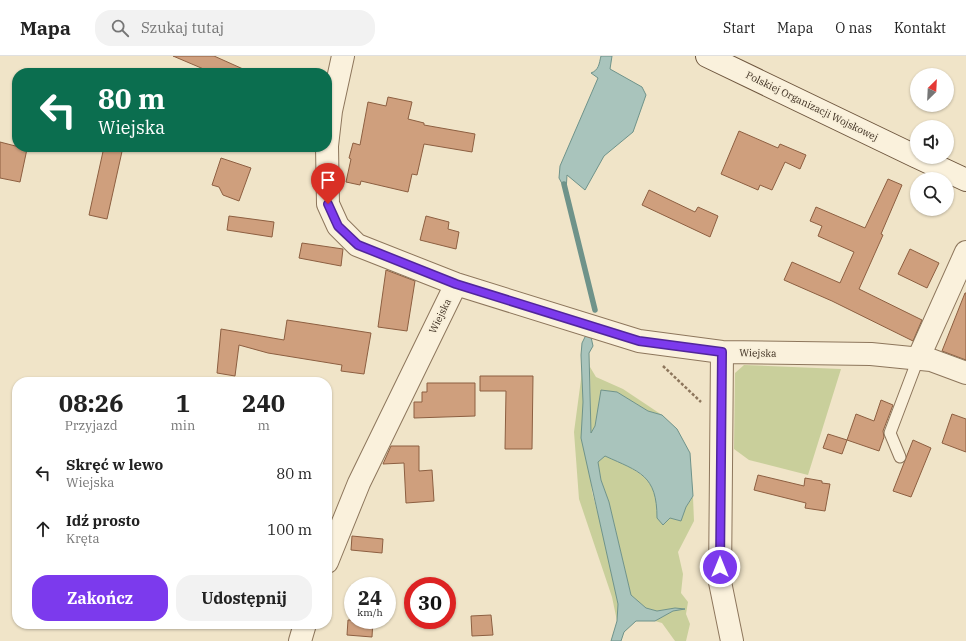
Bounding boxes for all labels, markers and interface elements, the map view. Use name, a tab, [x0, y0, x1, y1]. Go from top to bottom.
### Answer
search box	[95, 10, 375, 46]
text: Mapa	[20, 16, 71, 40]
icon: search	[109, 17, 131, 39]
text: Szukaj tutaj	[141, 18, 224, 37]
text: Start	[723, 19, 755, 37]
text: Mapa	[777, 19, 813, 37]
text: O nas	[835, 19, 872, 37]
text: Kontakt	[894, 19, 946, 37]
street label: Polskiej Organizacji Wojskowej	[744, 68, 880, 144]
north arrow	[910, 68, 954, 112]
map controls	[910, 68, 954, 216]
text: 80 m	[98, 80, 165, 117]
icon: left	[32, 84, 84, 136]
text: Wiejska	[98, 116, 165, 139]
button: sound	[910, 120, 954, 164]
pin	[311, 163, 345, 204]
icon: arrive	[317, 169, 339, 191]
button: search	[910, 172, 954, 216]
street label: Wiejska	[426, 296, 454, 336]
street label: Wiejska	[739, 346, 777, 360]
text: 08:26	[59, 387, 124, 419]
text: 1	[176, 387, 190, 419]
text: 240	[242, 387, 285, 419]
text: Przyjazd	[65, 417, 118, 434]
text: min	[170, 417, 195, 434]
text: m	[257, 417, 270, 434]
text: Skręć w lewo	[66, 455, 163, 474]
icon: left	[32, 462, 54, 484]
text: 80 m	[276, 464, 312, 483]
text: Wiejska	[66, 474, 114, 491]
text: Idź prosto	[66, 511, 140, 530]
icon: ahead	[32, 518, 54, 540]
text: 100 m	[267, 520, 312, 539]
text: Kręta	[66, 530, 99, 547]
position arrow	[699, 546, 741, 588]
button: Zakończ	[32, 575, 168, 621]
button: Udostępnij	[176, 575, 312, 621]
speed limit sign: 30	[404, 577, 456, 629]
text: 24	[358, 584, 382, 611]
text: km/h	[357, 606, 383, 619]

